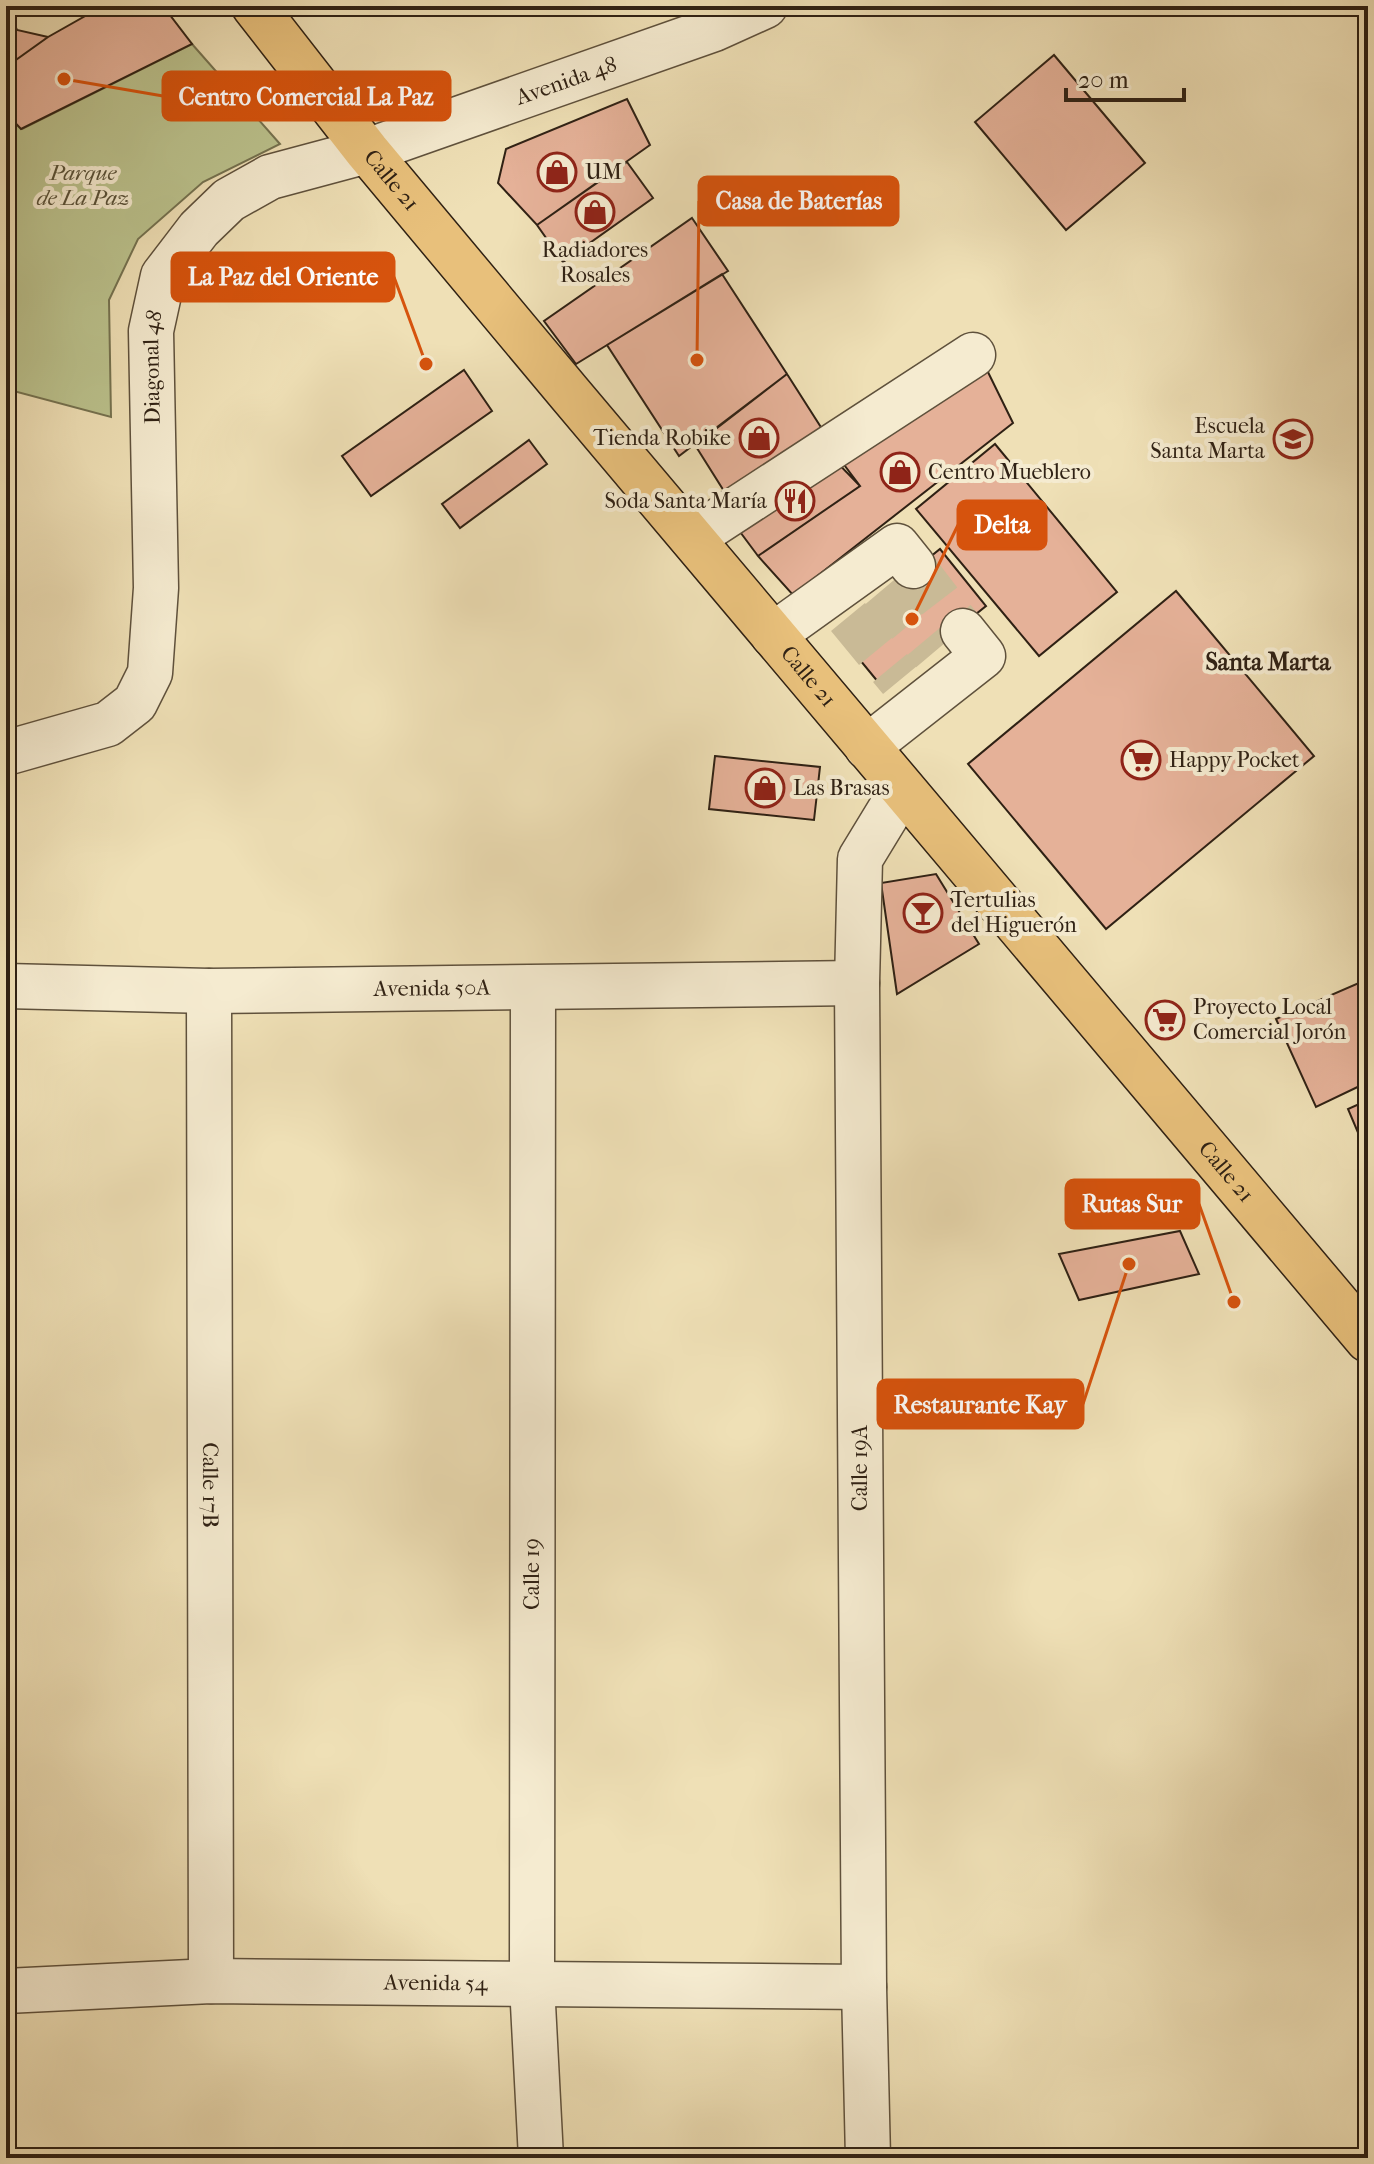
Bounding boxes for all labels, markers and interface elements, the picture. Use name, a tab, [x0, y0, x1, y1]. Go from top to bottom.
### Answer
street label: Avenida 48	[511, 51, 620, 111]
scale bar	[1066, 52, 1184, 102]
text: 20 m	[1078, 66, 1129, 94]
callout: Centro Comercial La Paz	[163, 72, 450, 120]
text: Centro Comercial La Paz	[178, 83, 434, 111]
street label: Calle 21	[358, 144, 424, 216]
shop icon: UM	[536, 151, 578, 193]
place label: UM	[585, 159, 622, 185]
park label: Parque de La Paz	[37, 160, 129, 211]
callout: Casa de Baterías	[699, 177, 898, 225]
text: Casa de Baterías	[716, 187, 883, 215]
shop icon: Radiadores Rosales	[574, 191, 616, 233]
place label: Radiadores Rosales	[542, 237, 648, 288]
callout: La Paz del Oriente	[172, 253, 394, 301]
text: La Paz del Oriente	[188, 263, 378, 291]
street label: Diagonal 48	[138, 308, 168, 424]
place label: Escuela Santa Marta	[1150, 413, 1266, 464]
shop icon: Tienda Robike	[738, 417, 780, 459]
school or university icon: Escuela Santa Marta	[1272, 418, 1314, 460]
place label: Tienda Robike	[593, 425, 731, 451]
shop icon: Centro Mueblero	[879, 451, 921, 493]
place label: Centro Mueblero	[928, 459, 1091, 485]
restaurant icon: Soda Santa María	[774, 480, 816, 522]
place label: Soda Santa María	[604, 488, 768, 514]
callout: Delta	[958, 501, 1046, 549]
text: Delta	[974, 511, 1031, 539]
street label: Calle 21	[775, 641, 841, 712]
district label: Santa Marta	[1205, 648, 1331, 676]
supermarket icon: Happy Pocket	[1120, 739, 1162, 781]
place label: Happy Pocket	[1169, 747, 1300, 773]
shop icon: Las Brasas	[744, 767, 786, 809]
place label: Las Brasas	[793, 775, 890, 801]
place label: Tertulias del Higuerón	[951, 887, 1077, 938]
bar icon: Tertulias del Higuerón	[902, 892, 944, 934]
street label: Avenida 50A	[372, 975, 491, 1002]
place label: Proyecto Local Comercial Jorón	[1193, 994, 1346, 1045]
supermarket icon: Proyecto Local Comercial Jorón	[1144, 999, 1186, 1041]
street label: Calle 21	[1193, 1136, 1259, 1208]
callout: Rutas Sur	[1066, 1180, 1199, 1228]
text: Rutas Sur	[1082, 1190, 1183, 1218]
callout: Restaurante Kay	[878, 1380, 1083, 1428]
text: Restaurante Kay	[894, 1391, 1068, 1419]
street label: Calle 19A	[847, 1424, 873, 1511]
street label: Calle 17B	[197, 1442, 223, 1528]
street label: Calle 19	[519, 1538, 545, 1610]
street label: Avenida 54	[383, 1970, 489, 1997]

